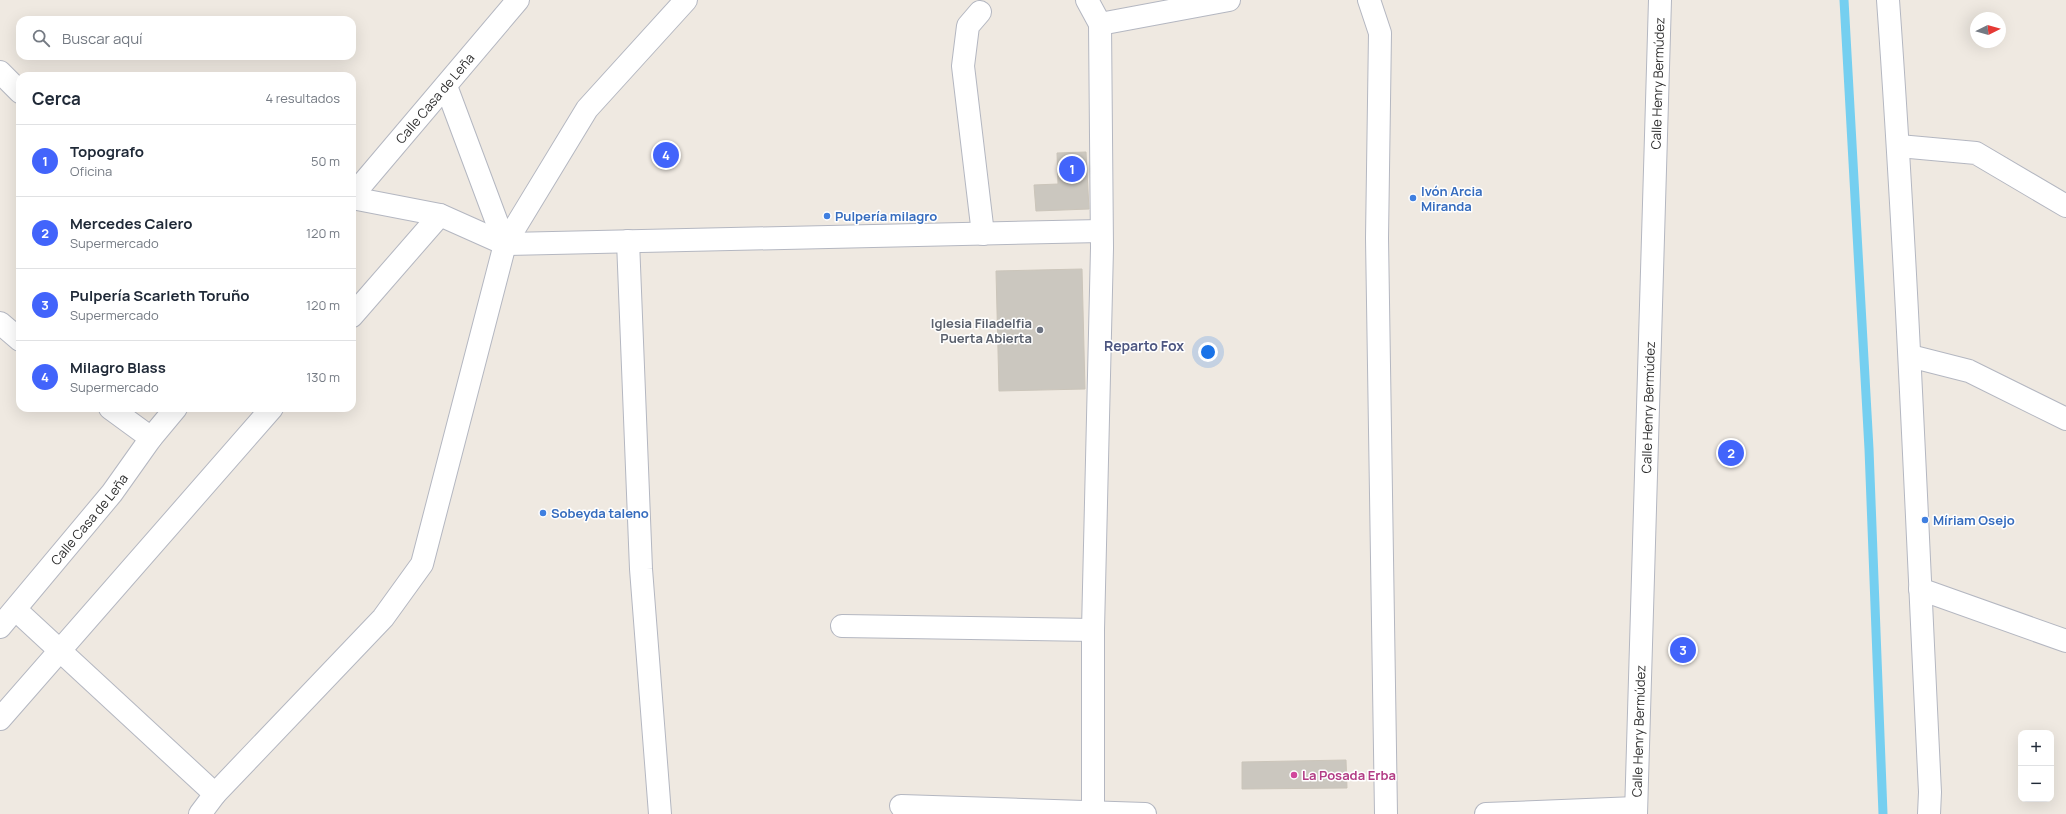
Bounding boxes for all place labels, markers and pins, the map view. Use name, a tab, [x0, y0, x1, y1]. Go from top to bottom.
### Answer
pin: 4	[653, 140, 679, 170]
pin: 1	[1059, 154, 1085, 184]
place label: Ivón Arcia Miranda	[1421, 182, 1483, 215]
marker: Ivón Arcia Miranda	[1408, 193, 1418, 203]
place label: Pulpería milagro	[835, 207, 937, 225]
marker: Pulpería milagro	[822, 211, 832, 221]
place label: Iglesia Filadelfia Puerta Abierta	[931, 314, 1032, 347]
marker: Iglesia Filadelfia Puerta Abierta	[1035, 325, 1045, 335]
pin: 2	[1718, 438, 1744, 468]
place label: Sobeyda taleno	[551, 504, 649, 522]
marker: Sobeyda taleno	[538, 508, 548, 518]
place label: Míriam Osejo	[1933, 511, 2015, 529]
marker: Míriam Osejo	[1920, 515, 1930, 525]
pin: 3	[1670, 635, 1696, 665]
place label: La Posada Erba	[1302, 766, 1396, 784]
marker: La Posada Erba	[1289, 770, 1299, 780]

